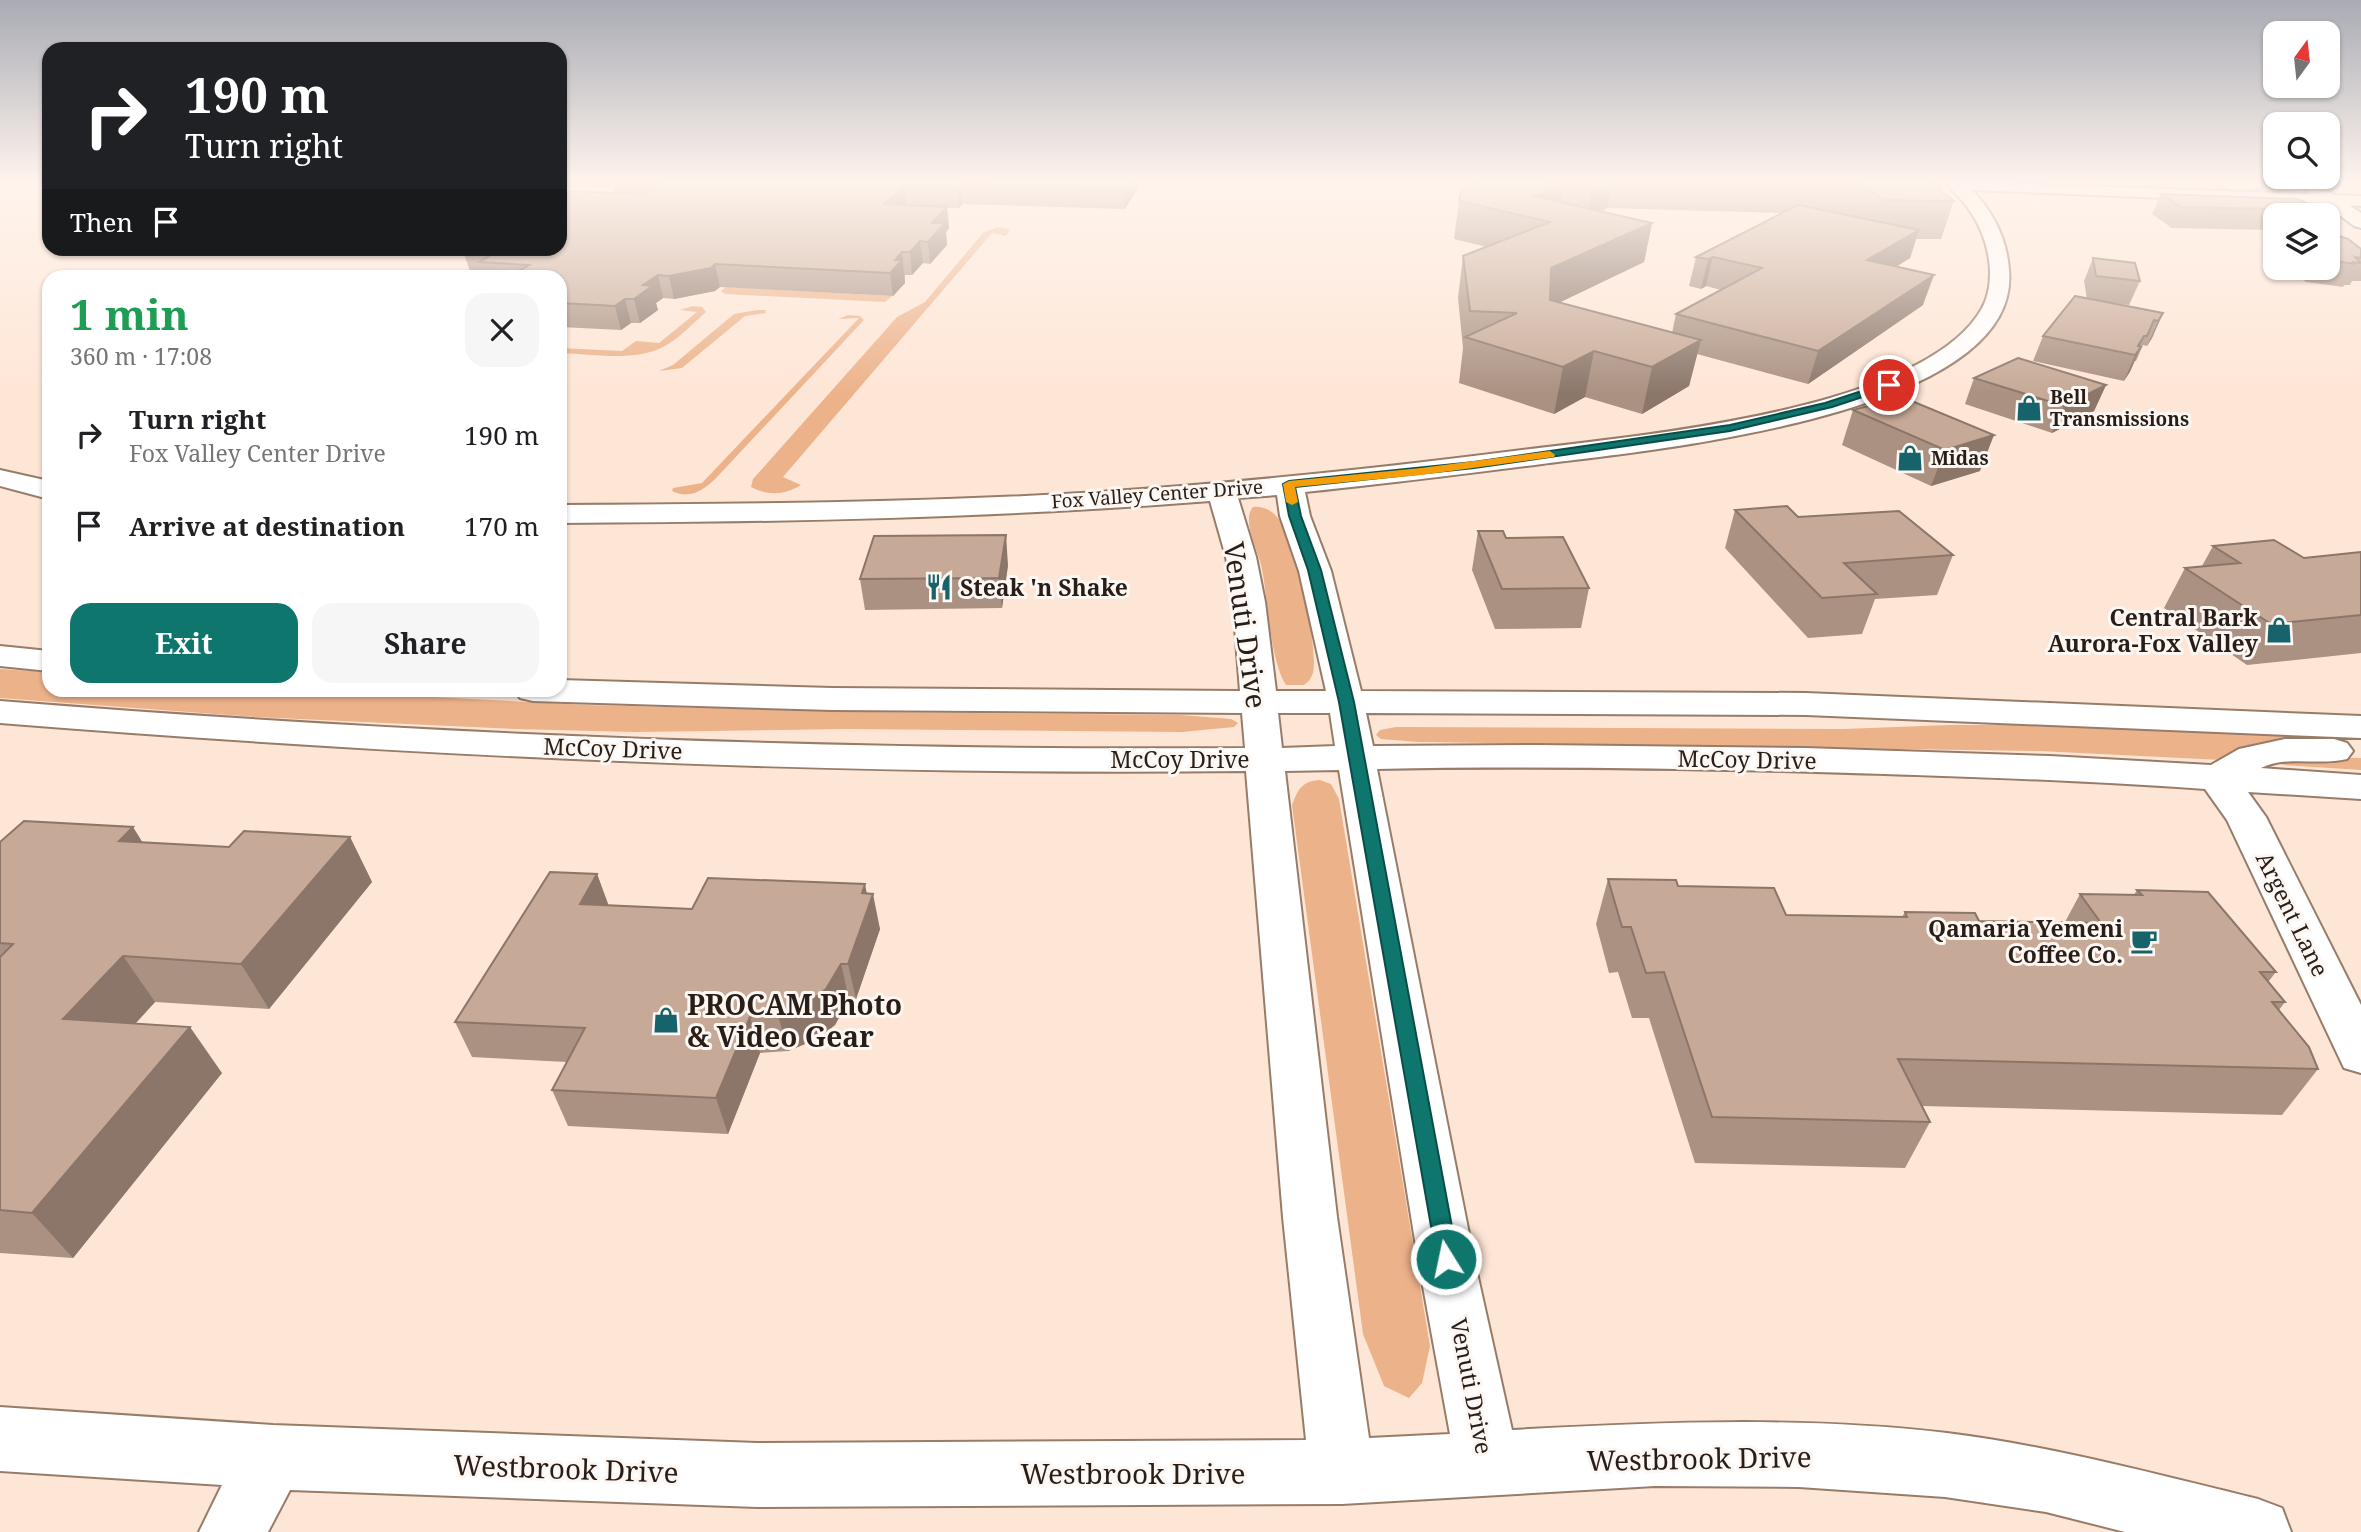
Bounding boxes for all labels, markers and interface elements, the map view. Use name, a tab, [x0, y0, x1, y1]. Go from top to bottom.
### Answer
north arrow	[2263, 21, 2340, 98]
map controls	[2263, 21, 2340, 280]
text: 190 m	[185, 61, 329, 127]
icon: right	[70, 70, 161, 161]
button: search	[2263, 112, 2340, 189]
text: Turn right	[185, 124, 343, 167]
icon: arrive	[147, 203, 185, 241]
button: layers	[2263, 203, 2340, 280]
text: Then	[70, 204, 133, 240]
text: 1 min	[70, 285, 189, 342]
button: close	[465, 293, 539, 367]
text: 360 m · 17:08	[70, 340, 212, 372]
pin	[1859, 355, 1919, 415]
icon: arrive	[1870, 366, 1908, 404]
place label: Bell Transmissions	[2050, 384, 2189, 432]
shop icon: Bell Transmissions	[2014, 393, 2044, 423]
text: Turn right	[129, 401, 266, 437]
icon: right	[70, 416, 108, 454]
text: 190 m	[464, 417, 539, 453]
text: Fox Valley Center Drive	[129, 437, 386, 469]
shop icon: Midas	[1895, 443, 1925, 473]
place label: Midas	[1931, 445, 1989, 471]
street label: Fox Valley Center Drive	[1050, 474, 1264, 514]
icon: arrive	[70, 507, 108, 545]
text: Arrive at destination	[129, 508, 405, 544]
text: 170 m	[464, 508, 539, 544]
street label: Venuti Drive	[1216, 539, 1276, 711]
place label: Steak 'n Shake	[960, 571, 1128, 603]
restaurant icon: Steak 'n Shake	[924, 572, 954, 602]
place label: Central Bark Aurora-Fox Valley	[2048, 601, 2259, 659]
button: Exit	[70, 603, 298, 683]
button: Share	[312, 603, 539, 683]
shop icon: Central Bark Aurora-Fox Valley	[2264, 615, 2294, 645]
street label: McCoy Drive	[543, 730, 683, 766]
street label: McCoy Drive	[1677, 742, 1817, 776]
street label: McCoy Drive	[1110, 743, 1250, 775]
street label: Argent Lane	[2249, 846, 2337, 982]
place label: Qamaria Yemeni Coffee Co.	[1928, 912, 2123, 970]
cafe icon: Qamaria Yemeni Coffee Co.	[2129, 926, 2159, 956]
place label: PROCAM Photo & Video Gear	[687, 985, 902, 1055]
shop icon: PROCAM Photo & Video Gear	[651, 1005, 681, 1035]
position arrow	[1409, 1222, 1483, 1296]
street label: Venuti Drive	[1443, 1315, 1501, 1457]
street label: Westbrook Drive	[1586, 1437, 1812, 1479]
street label: Westbrook Drive	[453, 1445, 679, 1491]
street label: Westbrook Drive	[1020, 1454, 1246, 1492]

